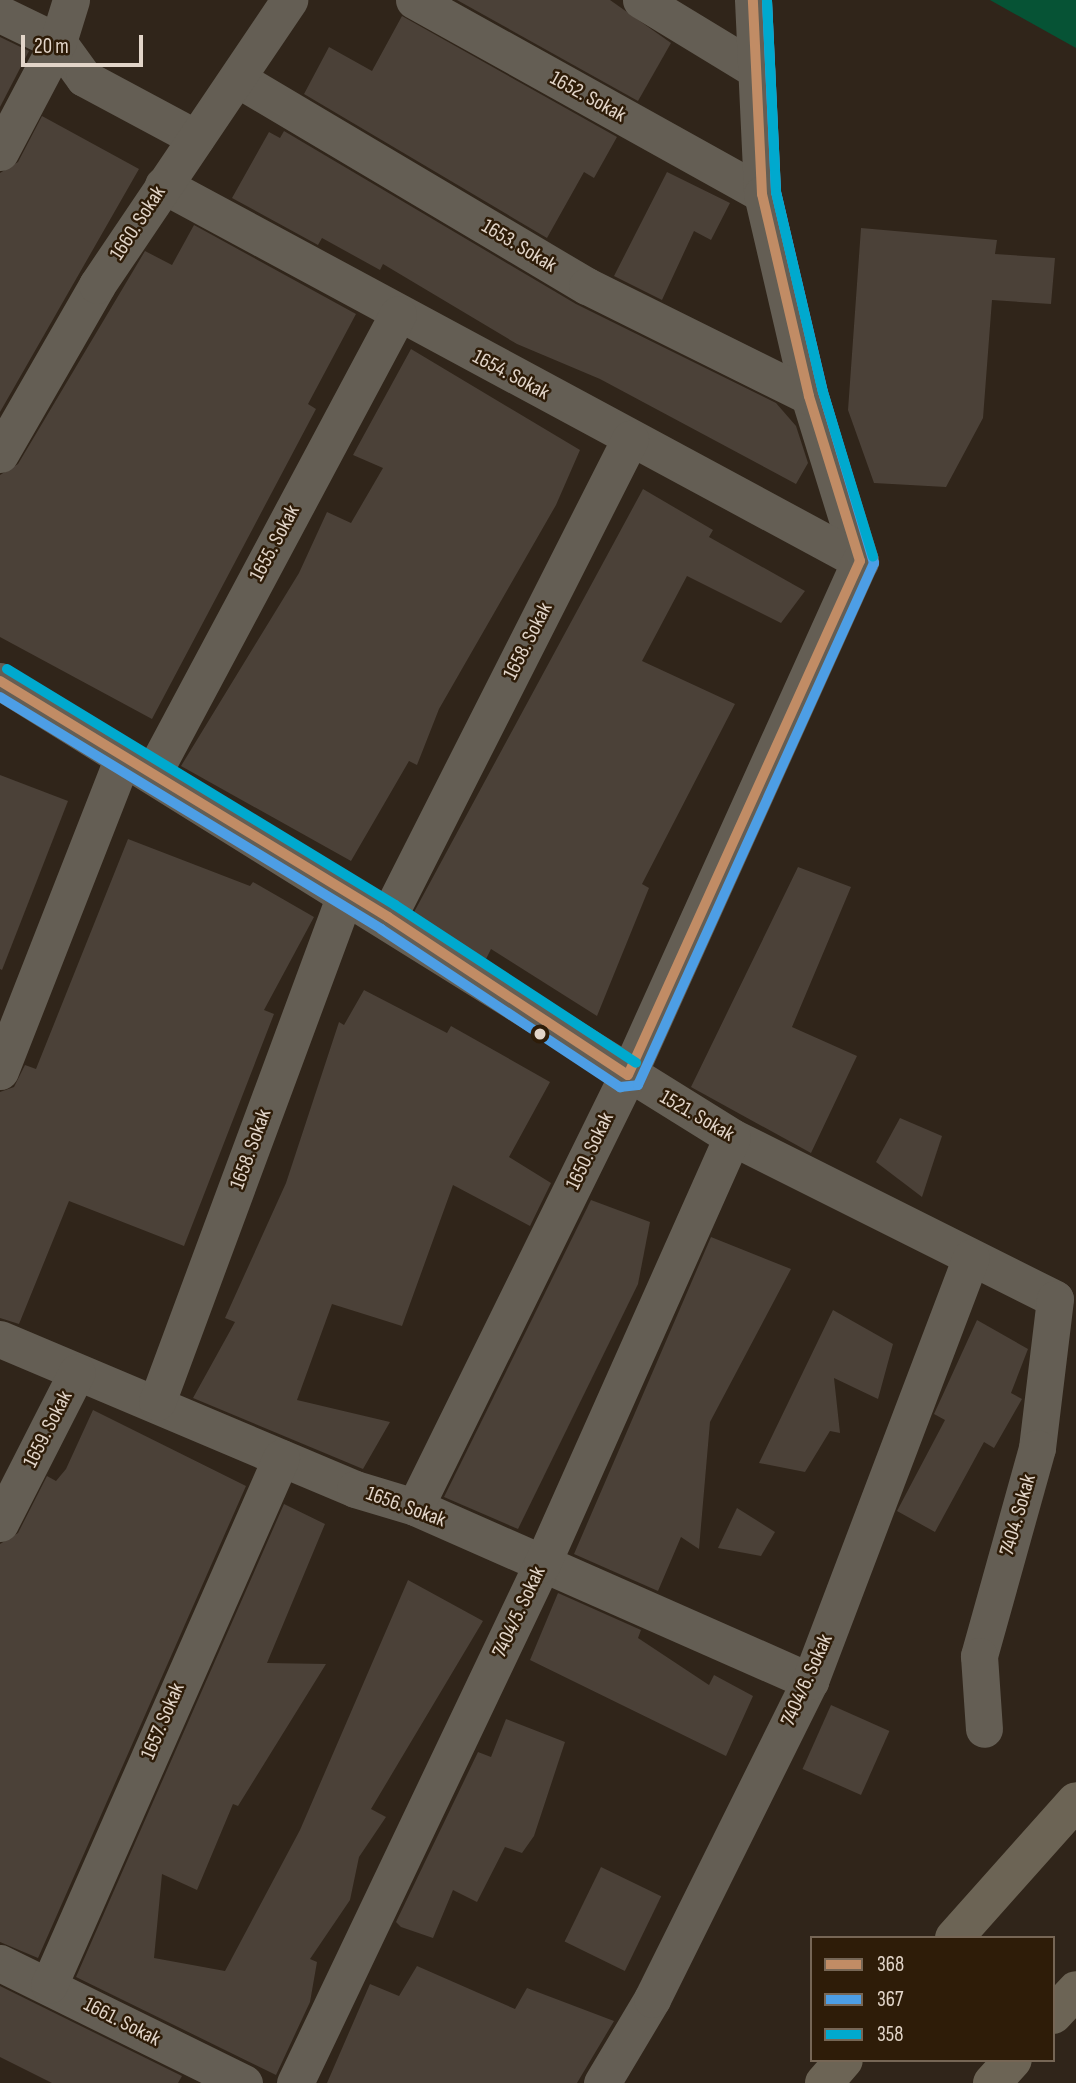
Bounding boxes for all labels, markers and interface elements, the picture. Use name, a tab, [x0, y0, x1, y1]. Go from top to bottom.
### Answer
scale bar	[24, 21, 147, 65]
text: 20 m	[34, 34, 69, 59]
street label: 1652. Sokak	[546, 66, 630, 128]
street label: 1660. Sokak	[105, 181, 171, 265]
street label: 1653. Sokak	[477, 214, 561, 278]
street label: 1654. Sokak	[468, 344, 554, 406]
street label: 1655. Sokak	[245, 501, 305, 585]
street label: 1658. Sokak	[498, 598, 558, 684]
unlabelled marker	[533, 1027, 547, 1041]
street label: 1521. Sokak	[655, 1085, 739, 1147]
street label: 1658. Sokak	[225, 1106, 277, 1192]
street label: 1650. Sokak	[561, 1108, 619, 1194]
street label: 1659. Sokak	[18, 1386, 78, 1472]
street label: 7404. Sokak	[994, 1471, 1042, 1559]
street label: 1656. Sokak	[363, 1481, 449, 1533]
street label: 7404/5. Sokak	[487, 1562, 551, 1662]
street label: 7404/6. Sokak	[776, 1630, 838, 1730]
street label: 1657. Sokak	[136, 1679, 190, 1763]
legend	[810, 1936, 1055, 2062]
text: 368	[877, 1952, 904, 1977]
text: 367	[877, 1987, 903, 2012]
street label: 1661. Sokak	[79, 1992, 165, 2052]
text: 358	[877, 2022, 903, 2047]

